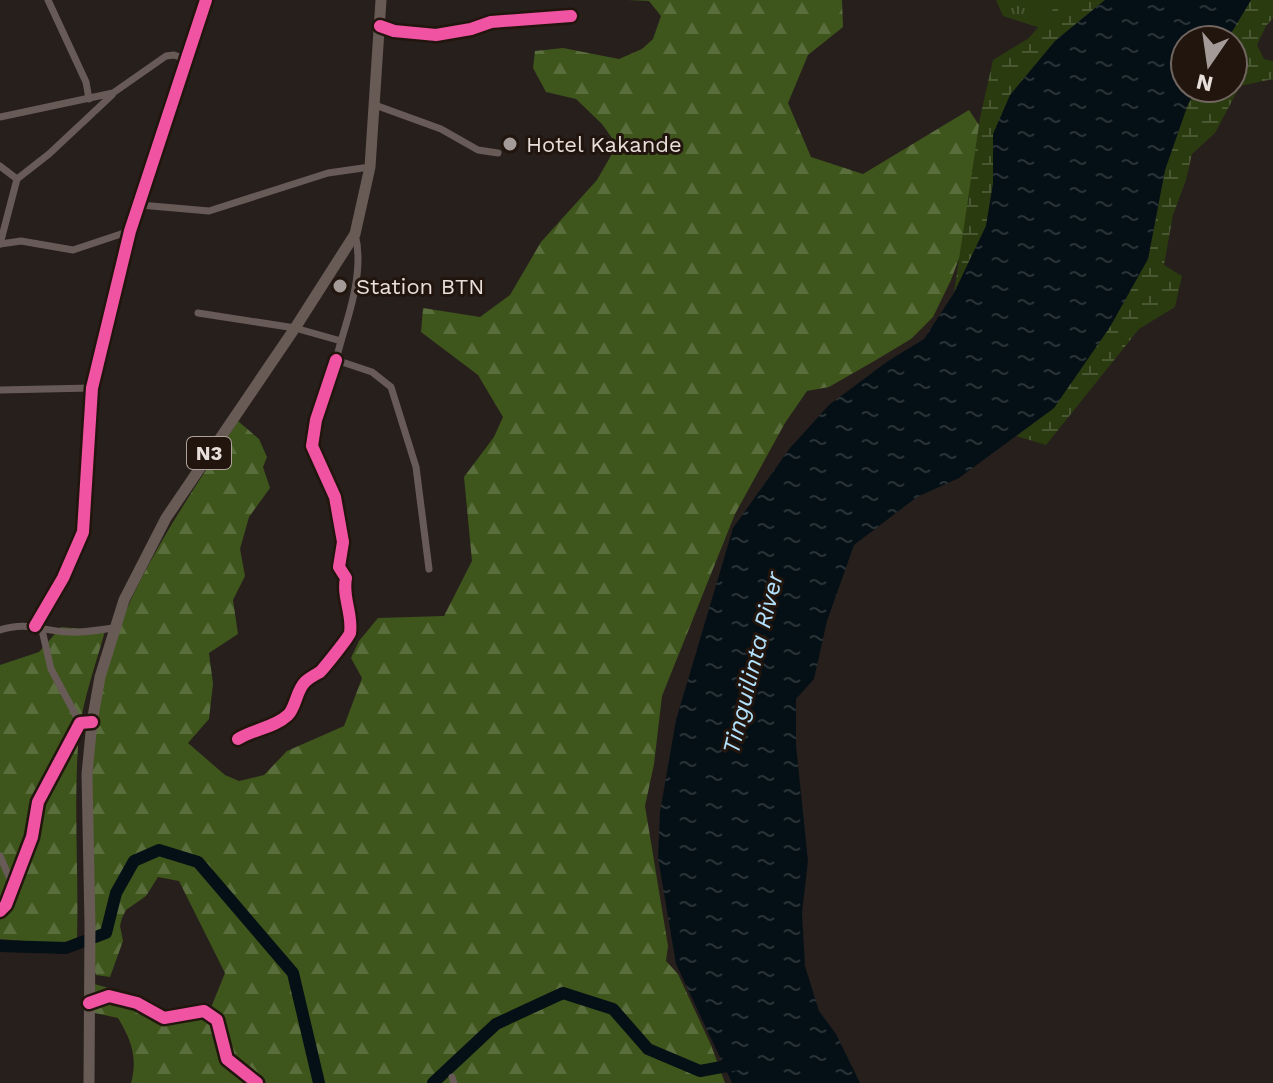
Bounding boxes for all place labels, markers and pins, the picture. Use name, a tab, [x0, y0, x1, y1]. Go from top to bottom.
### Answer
place label: Hotel Kakande	[526, 132, 682, 157]
marker: Hotel Kakande	[501, 135, 519, 153]
place label: Station BTN	[356, 274, 484, 299]
marker: Station BTN	[331, 277, 349, 295]

